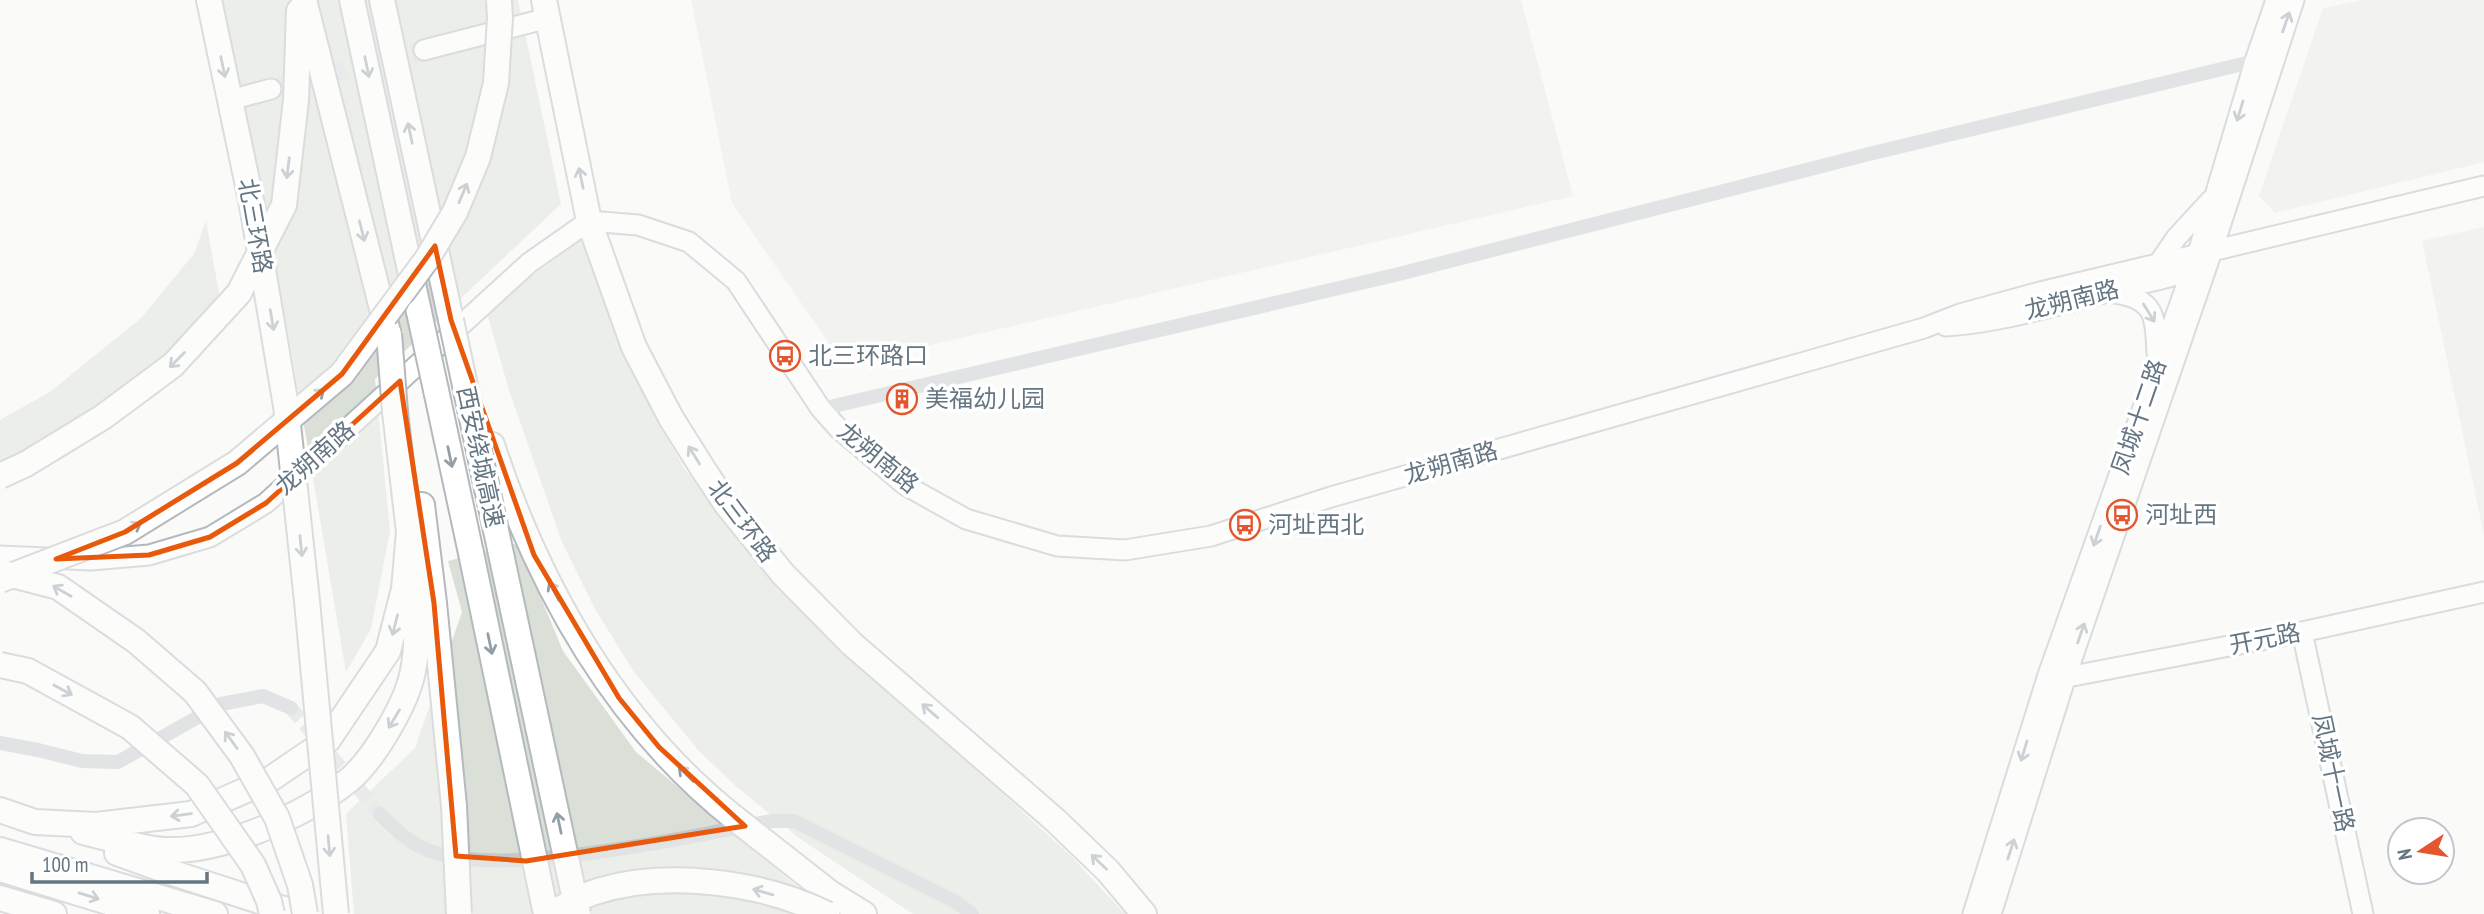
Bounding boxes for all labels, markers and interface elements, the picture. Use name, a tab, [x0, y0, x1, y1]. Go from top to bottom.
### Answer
one-way arrow	[2280, 11, 2293, 33]
one-way arrow	[217, 55, 231, 78]
one-way arrow	[360, 55, 374, 78]
one-way arrow	[2232, 100, 2245, 122]
one-way arrow	[403, 122, 417, 145]
one-way arrow	[282, 156, 295, 178]
one-way arrow	[573, 167, 587, 190]
street label: 北三环路	[232, 176, 279, 276]
one-way arrow	[457, 183, 470, 204]
one-way arrow	[356, 220, 369, 242]
street label: 龙朔南路	[2022, 273, 2122, 326]
one-way arrow	[2143, 303, 2157, 323]
one-way arrow	[265, 309, 279, 331]
bus stop icon: 北三环路口	[768, 339, 802, 373]
place label: 北三环路口	[808, 340, 928, 371]
one-way arrow	[169, 351, 186, 368]
street label: 凤城十二路	[2104, 355, 2173, 479]
building icon: 美福幼儿园	[885, 382, 919, 416]
street label: 西安绕城高速	[450, 383, 511, 531]
place label: 美福幼儿园	[925, 383, 1045, 414]
one-way arrow	[307, 388, 325, 404]
street label: 龙朔南路	[269, 414, 361, 501]
street label: 龙朔南路	[831, 415, 925, 500]
street label: 龙朔南路	[1400, 434, 1501, 491]
one-way arrow	[444, 445, 458, 468]
one-way arrow	[686, 445, 700, 465]
street label: 北三环路	[701, 473, 784, 568]
bus stop icon: 河址西	[2105, 498, 2139, 532]
place label: 河址西	[2145, 499, 2217, 530]
bus stop icon: 河址西北	[1228, 508, 1262, 542]
place label: 河址西北	[1268, 509, 1364, 540]
one-way arrow	[121, 521, 141, 535]
one-way arrow	[2090, 524, 2102, 546]
one-way arrow	[295, 534, 308, 557]
one-way arrow	[546, 581, 560, 602]
one-way arrow	[53, 584, 73, 598]
one-way arrow	[388, 613, 401, 636]
street label: 开元路	[2227, 616, 2303, 661]
one-way arrow	[2076, 622, 2088, 644]
one-way arrow	[483, 632, 497, 655]
one-way arrow	[52, 683, 72, 697]
one-way arrow	[921, 703, 939, 719]
one-way arrow	[387, 708, 401, 728]
street label: 凤城十一路	[2306, 711, 2361, 835]
one-way arrow	[224, 731, 238, 750]
one-way arrow	[2017, 740, 2029, 762]
one-way arrow	[678, 766, 695, 783]
one-way arrow	[170, 809, 193, 822]
one-way arrow	[551, 812, 565, 835]
north arrow	[2386, 816, 2456, 886]
one-way arrow	[323, 834, 336, 856]
one-way arrow	[2006, 838, 2019, 860]
scale bar	[32, 841, 206, 885]
text: N	[2392, 847, 2417, 862]
text: 100 m	[42, 851, 88, 878]
one-way arrow	[1091, 854, 1108, 871]
one-way arrow	[752, 884, 774, 897]
one-way arrow	[77, 891, 99, 904]

